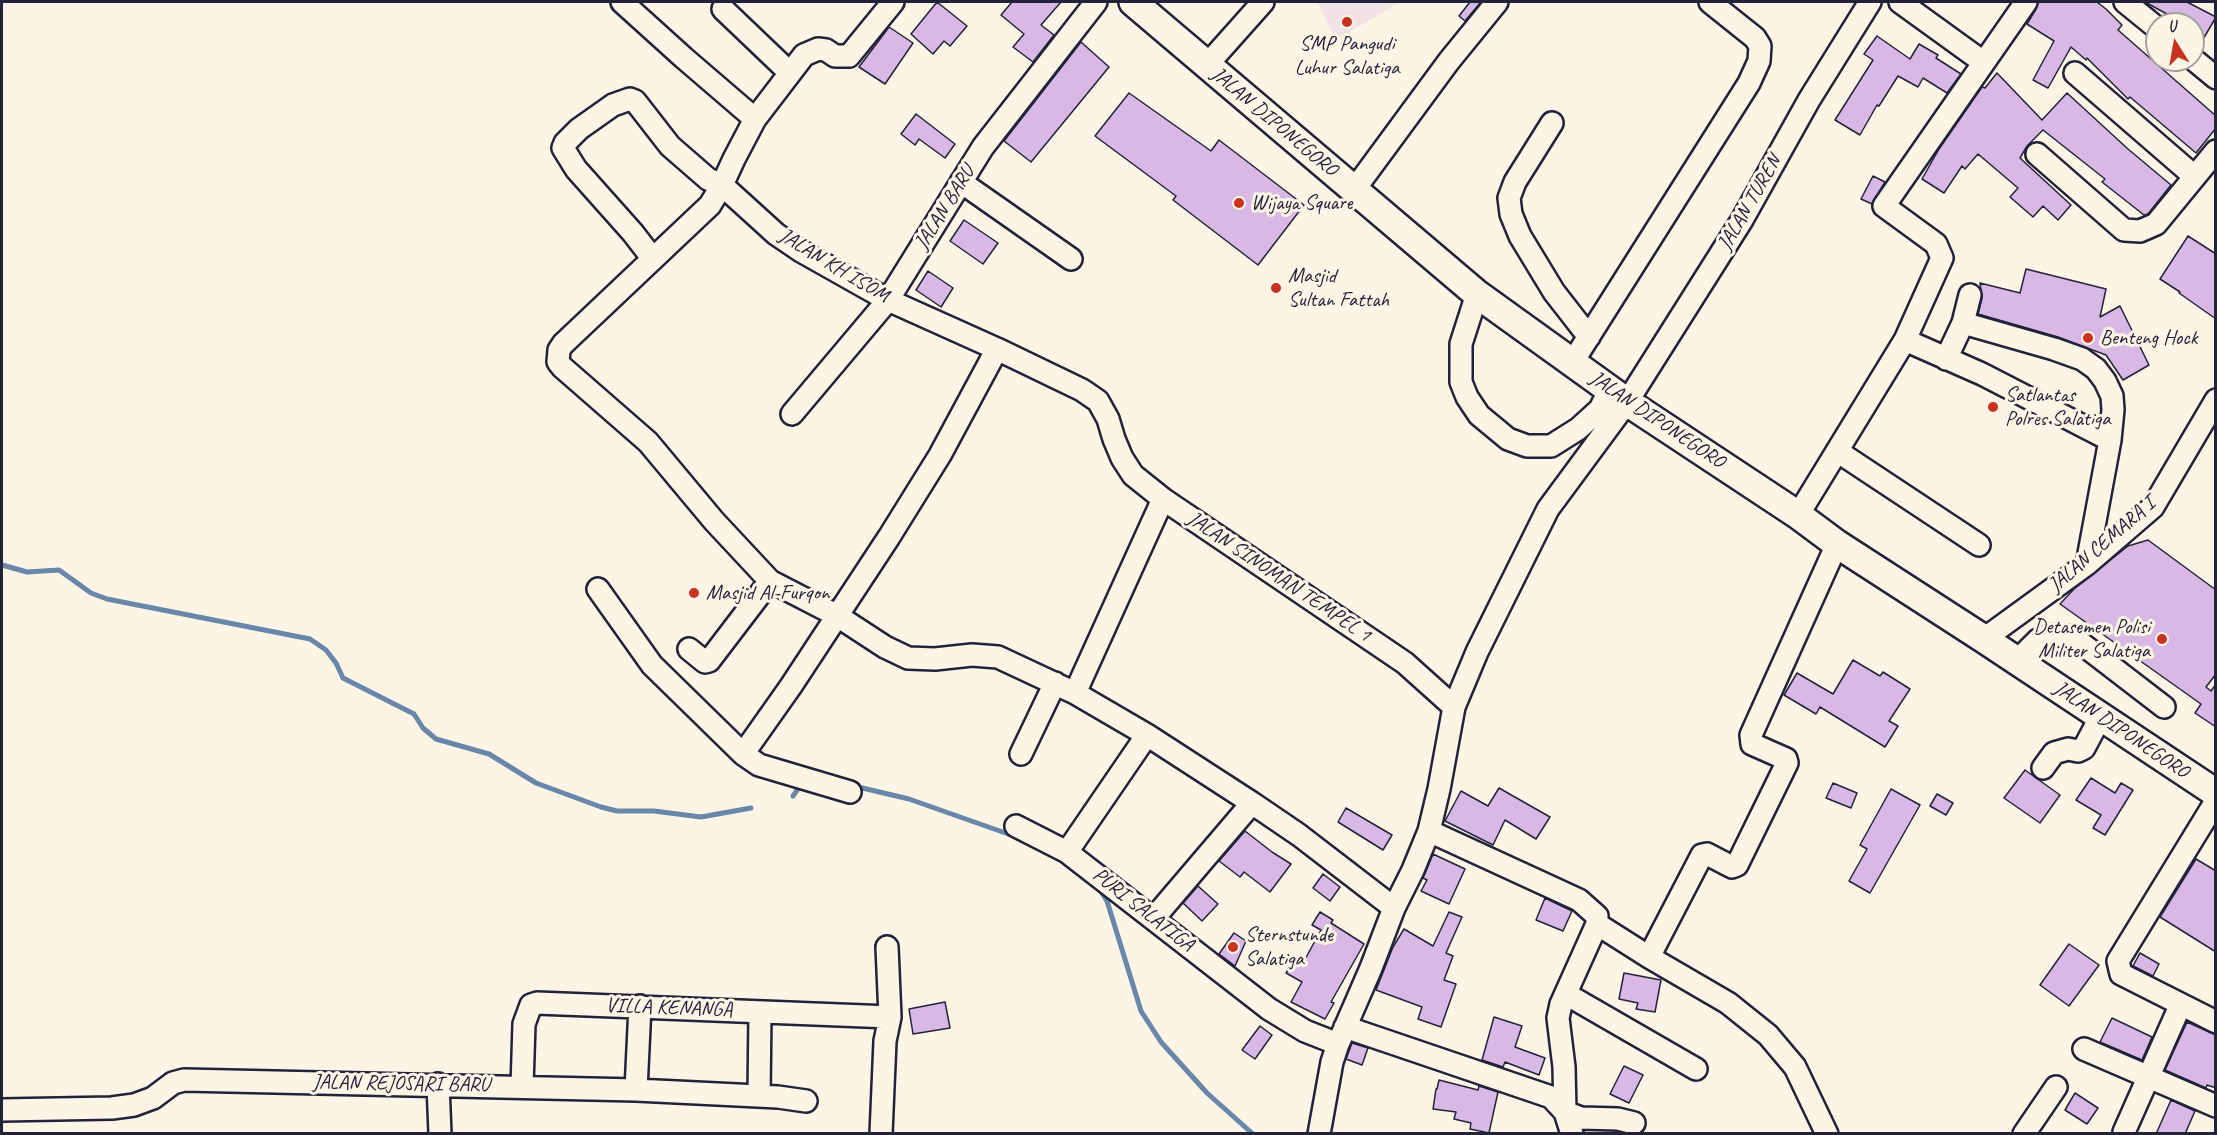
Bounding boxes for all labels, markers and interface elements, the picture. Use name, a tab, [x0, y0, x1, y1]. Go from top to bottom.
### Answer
north arrow	[2145, 12, 2205, 72]
marker: SMP Pangudi Luhur Salatiga	[1340, 15, 1354, 29]
text: U	[2166, 16, 2178, 37]
place label: SMP Pangudi Luhur Salatiga	[1295, 31, 1399, 81]
street label: JALAN DIPONEGORO	[1206, 62, 1342, 182]
street label: JALAN TUREN	[1713, 151, 1787, 255]
street label: JALAN BARU	[909, 161, 981, 255]
place label: Wijaya Square	[1251, 190, 1352, 216]
marker: Wijaya Square	[1232, 196, 1246, 210]
street label: JALAN KH ISOM	[774, 223, 894, 309]
place label: Masjid Sultan Fattah	[1288, 263, 1389, 313]
marker: Masjid Sultan Fattah	[1269, 281, 1283, 295]
place label: Benteng Hock	[2100, 325, 2197, 351]
marker: Benteng Hock	[2081, 331, 2095, 345]
street label: JALAN DIPONEGORO	[1585, 366, 1729, 474]
place label: Satlantas Polres Salatiga	[2005, 382, 2110, 432]
marker: Satlantas Polres Salatiga	[1986, 400, 2000, 414]
street label: JALAN CEMARA I	[2044, 492, 2160, 598]
street label: JALAN SINOMAN TEMPEL 1	[1182, 506, 1376, 648]
place label: Masjid Al-Furqon	[706, 580, 829, 606]
marker: Masjid Al-Furqon	[687, 586, 701, 600]
place label: Detasemen Polisi Militer Salatiga	[2033, 614, 2150, 664]
marker: Detasemen Polisi Militer Salatiga	[2155, 632, 2169, 646]
street label: JALAN DIPONEGORO	[2049, 676, 2193, 784]
street label: PURI SALATIGA	[1087, 863, 1199, 957]
place label: Sternstunde Salatiga	[1245, 922, 1333, 972]
marker: Sternstunde Salatiga	[1226, 940, 1240, 954]
street label: VILLA KENANGA	[605, 993, 733, 1023]
street label: JALAN REJOSARI BARU	[312, 1070, 490, 1098]

